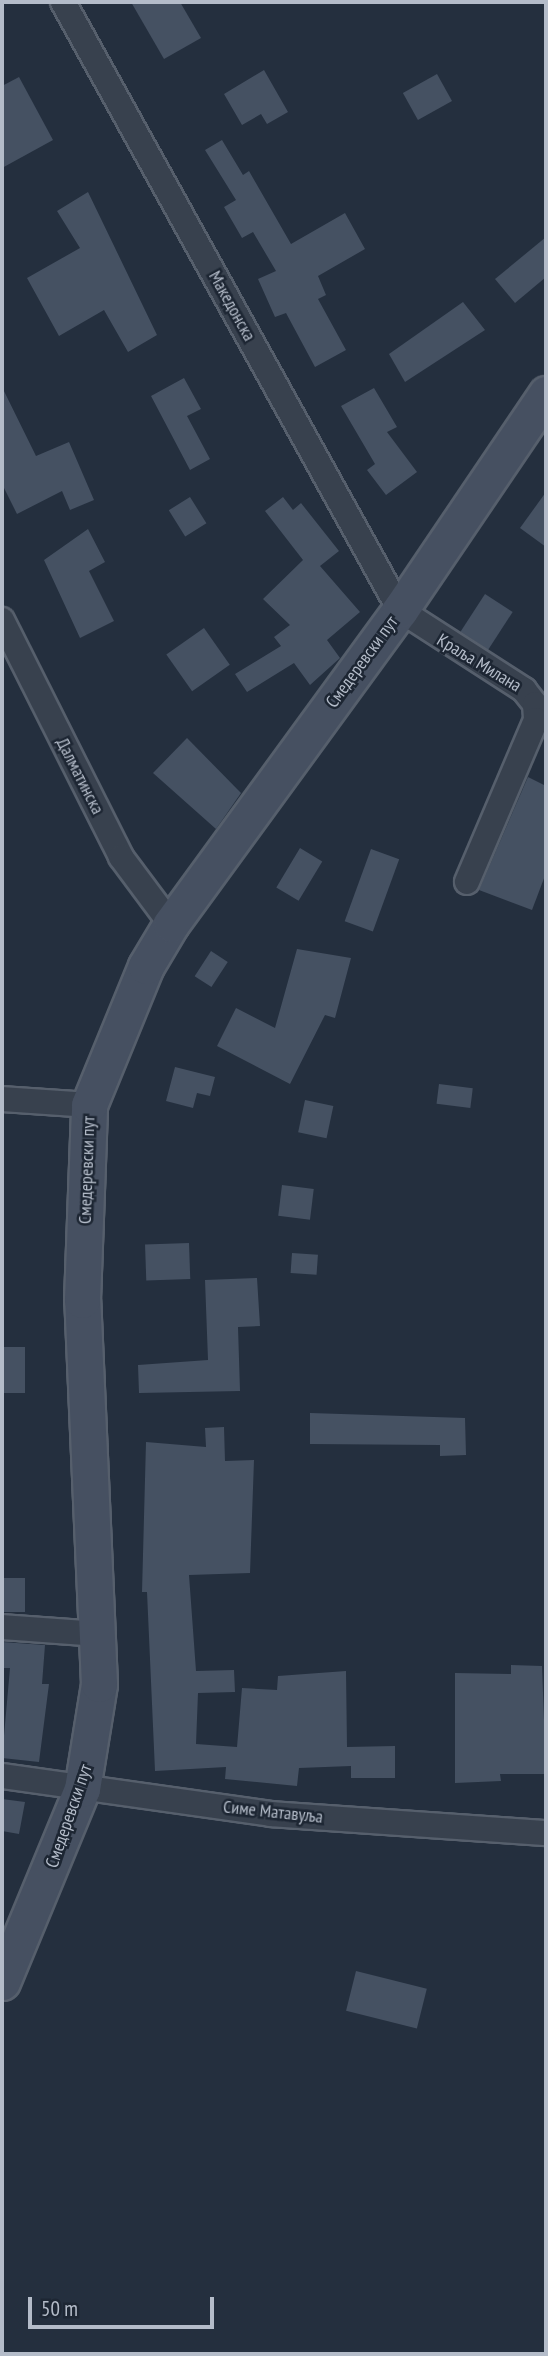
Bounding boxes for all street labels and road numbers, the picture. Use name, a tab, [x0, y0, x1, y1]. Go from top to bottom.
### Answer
street label: Македонска	[204, 267, 260, 345]
street label: Смедеревски пут	[321, 612, 403, 712]
street label: Краља Милана	[433, 629, 525, 697]
street label: Далматинска	[52, 734, 108, 818]
street label: Смедеревски пут	[74, 1116, 100, 1224]
street label: Смедеревски пут	[41, 1761, 97, 1871]
street label: Симе Матавуља	[222, 1796, 324, 1828]

